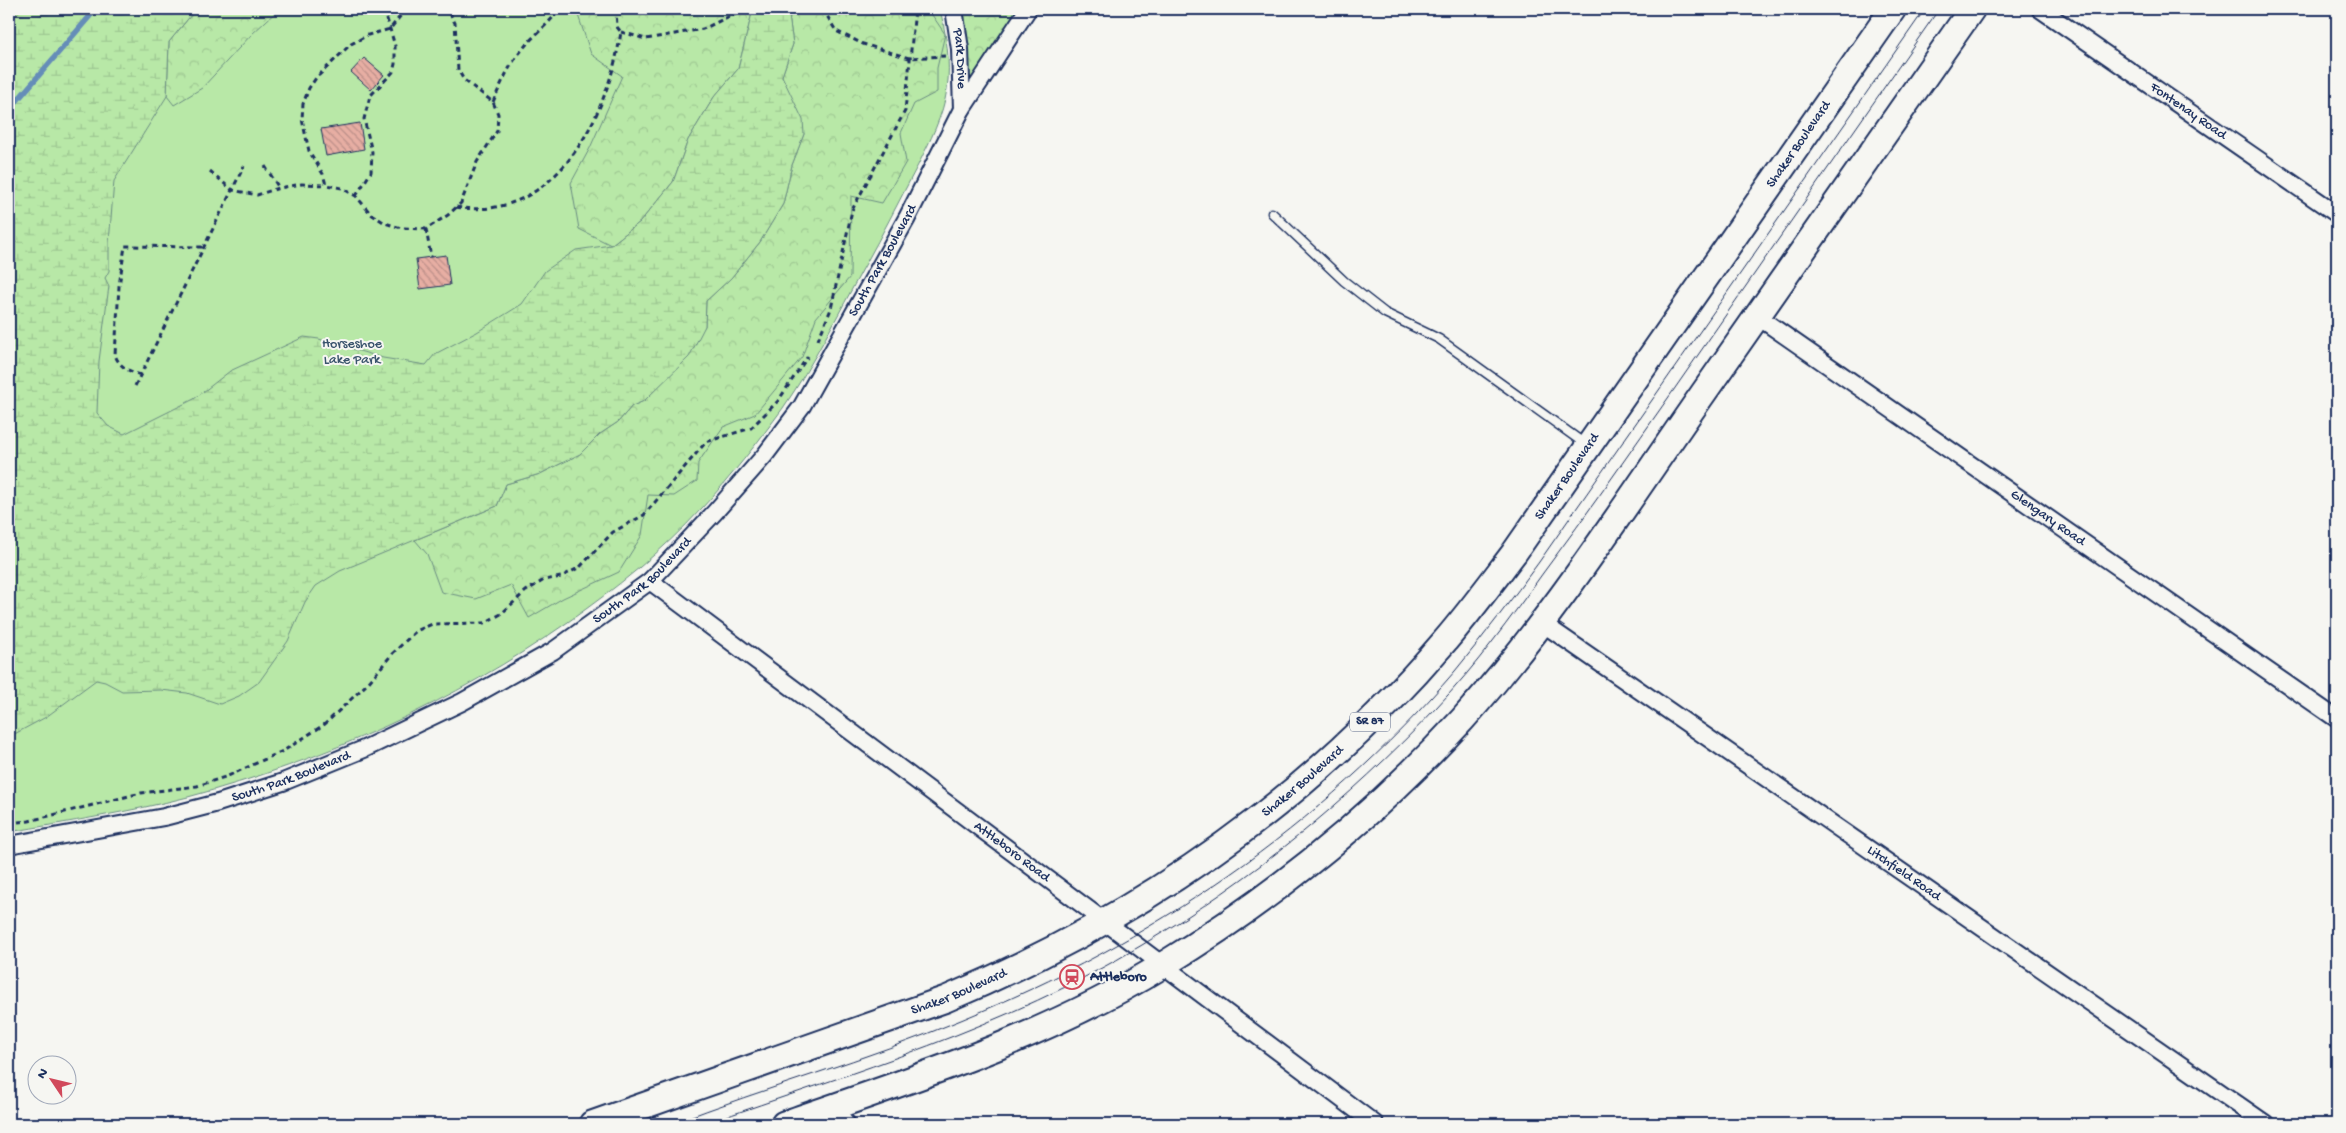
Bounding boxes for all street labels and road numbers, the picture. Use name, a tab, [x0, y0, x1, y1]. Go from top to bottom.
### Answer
street label: Park Drive	[948, 26, 970, 90]
street label: Fontenay Road	[2146, 78, 2231, 145]
street label: Shaker Boulevard	[1762, 96, 1836, 191]
street label: South Park Boulevard	[845, 200, 922, 320]
street label: Shaker Boulevard	[1531, 429, 1604, 523]
street label: Glengary Road	[2007, 486, 2090, 551]
street label: South Park Boulevard	[590, 532, 697, 628]
road number: SR 87	[1350, 712, 1390, 732]
street label: Shaker Boulevard	[1258, 741, 1349, 821]
street label: South Park Boulevard	[230, 746, 355, 806]
street label: Attleboro Road	[970, 818, 1055, 887]
street label: Litchfield Road	[1864, 842, 1945, 906]
street label: Shaker Boulevard	[909, 964, 1011, 1019]

